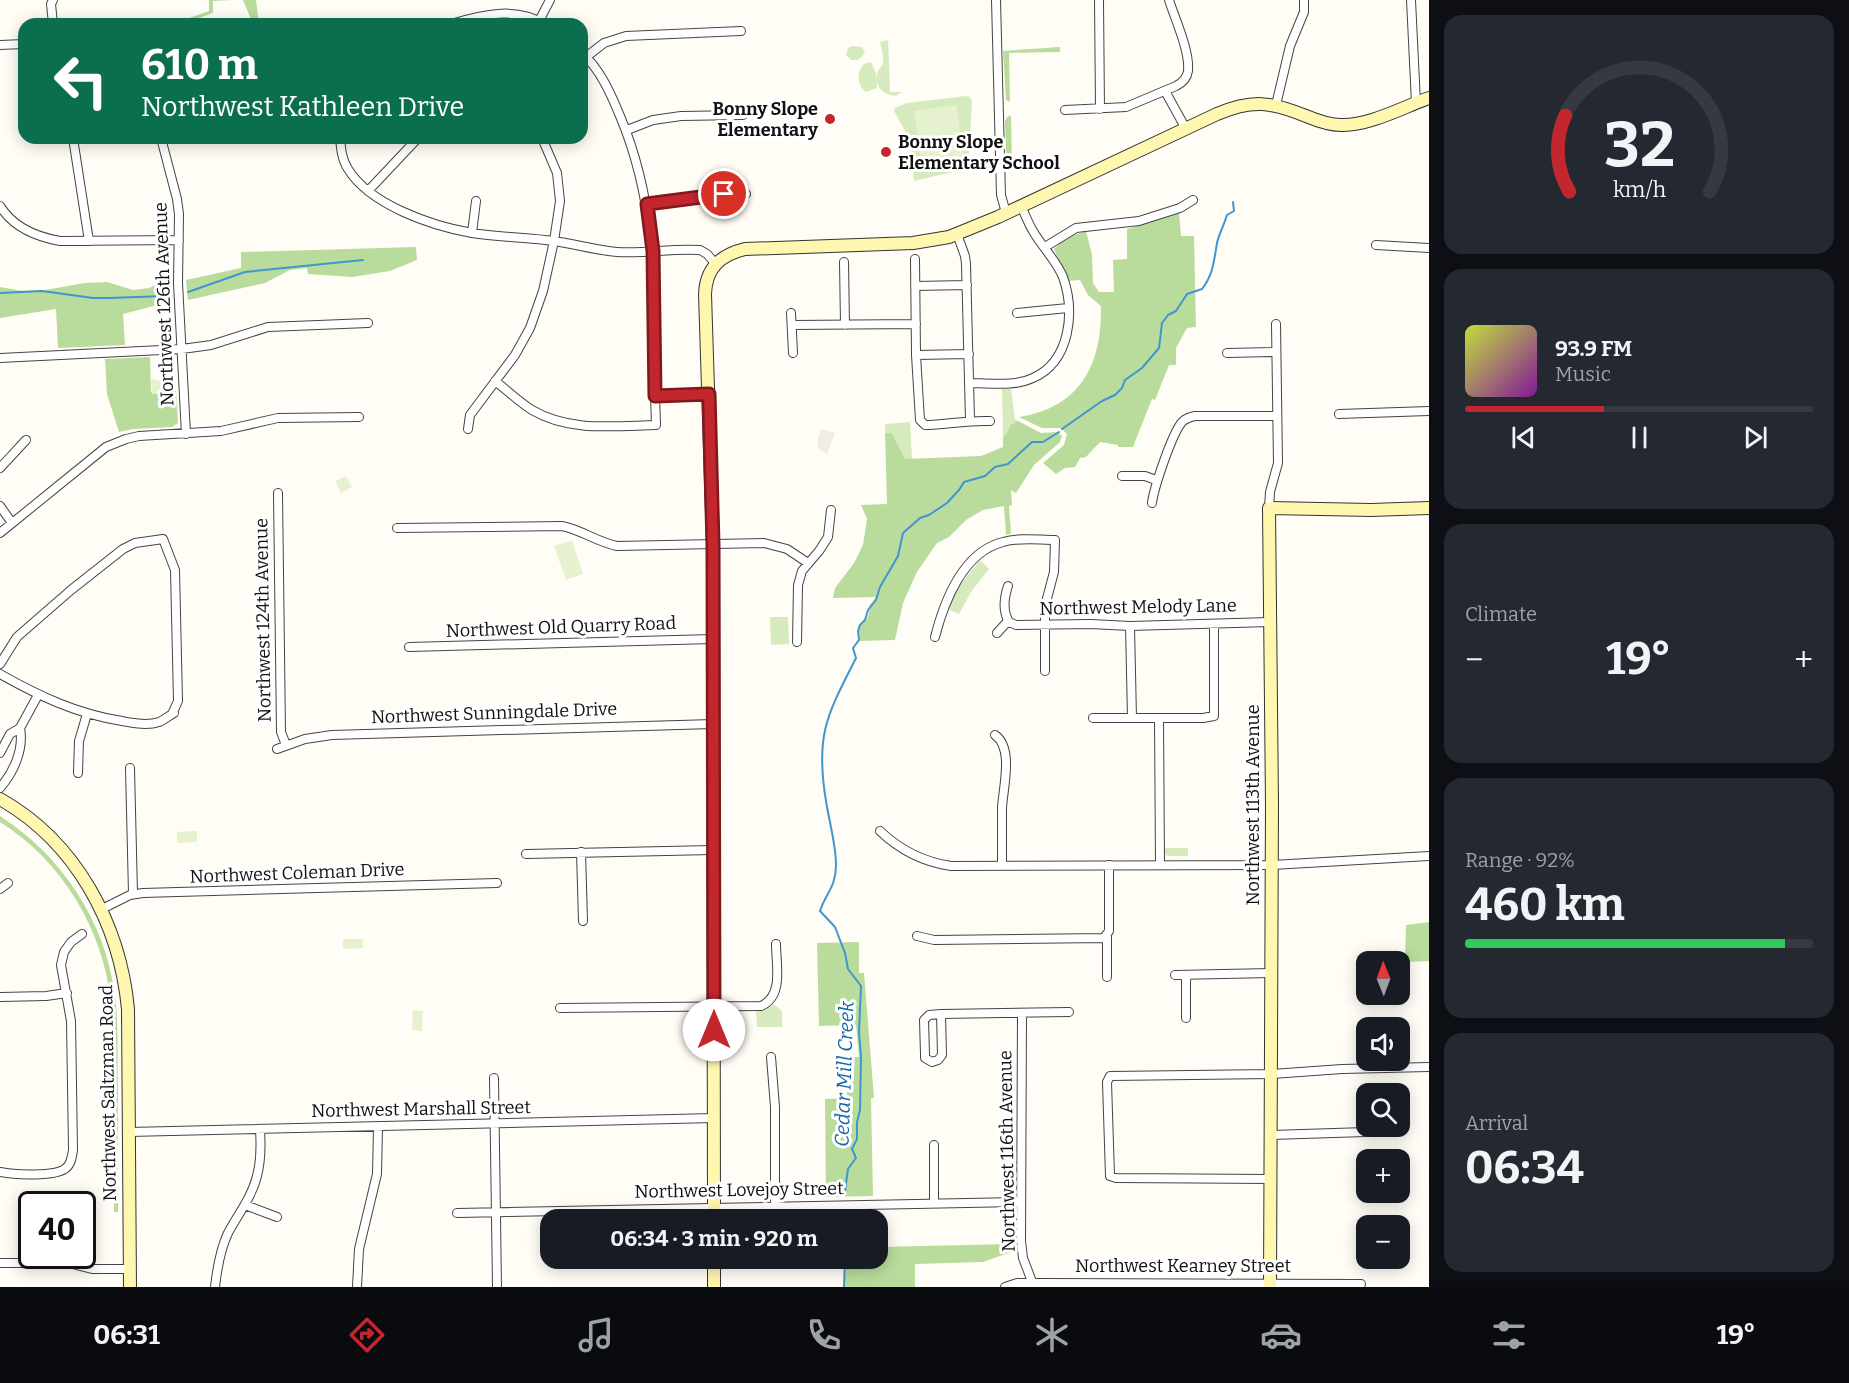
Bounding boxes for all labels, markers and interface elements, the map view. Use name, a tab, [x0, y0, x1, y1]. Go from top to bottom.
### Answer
text: 610 m	[141, 40, 258, 90]
icon: left	[42, 42, 120, 120]
text: Northwest Kathleen Drive	[141, 91, 464, 123]
place label: Bonny Slope Elementary	[713, 98, 819, 141]
text: 32	[1603, 108, 1675, 183]
marker: Bonny Slope Elementary	[823, 112, 837, 126]
place label: Bonny Slope Elementary School	[898, 131, 1060, 174]
marker: Bonny Slope Elementary School	[879, 145, 893, 159]
pin	[698, 168, 749, 219]
icon: arrive	[707, 177, 740, 210]
text: km/h	[1612, 177, 1666, 203]
street label: Northwest 126th Avenue	[149, 202, 179, 406]
text: 93.9 FM	[1555, 335, 1632, 362]
text: Music	[1555, 362, 1611, 386]
icon: previous	[1507, 421, 1540, 454]
icon: pause	[1623, 421, 1656, 454]
icon: next	[1739, 421, 1772, 454]
street label: Northwest 124th Avenue	[250, 518, 276, 722]
street label: Northwest Melody Lane	[1039, 594, 1237, 620]
text: Climate	[1465, 602, 1537, 626]
street label: Northwest Old Quarry Road	[445, 612, 677, 642]
text: 19°	[1606, 632, 1671, 686]
text: −	[1465, 640, 1483, 680]
text: +	[1794, 640, 1813, 680]
street label: Northwest Sunningdale Drive	[371, 698, 617, 728]
street label: Northwest 113th Avenue	[1242, 704, 1264, 906]
text: Range · 92%	[1465, 848, 1575, 872]
street label: Northwest Coleman Drive	[189, 858, 405, 888]
text: 460 km	[1465, 878, 1625, 932]
north arrow	[1356, 951, 1410, 1005]
map controls	[1356, 951, 1410, 1269]
street label: Northwest Saltzman Road	[95, 984, 121, 1202]
position arrow	[682, 998, 746, 1062]
water label: Cedar Mill Creek	[829, 1001, 859, 1147]
button: sound	[1356, 1017, 1410, 1071]
street label: Northwest 116th Avenue	[994, 1050, 1020, 1252]
button: search	[1356, 1083, 1410, 1137]
street label: Northwest Marshall Street	[311, 1096, 532, 1122]
text: Arrival	[1465, 1111, 1528, 1135]
text: 06:34	[1465, 1141, 1584, 1195]
button: +	[1356, 1149, 1410, 1203]
street label: Northwest Lovejoy Street	[634, 1177, 844, 1203]
speed limit sign: 40	[18, 1191, 96, 1269]
button: −	[1356, 1215, 1410, 1269]
text: 06:34 · 3 min · 920 m	[610, 1225, 818, 1252]
street label: Northwest Kearney Street	[1075, 1255, 1292, 1277]
icon: directions	[346, 1314, 388, 1356]
icon: music	[575, 1314, 617, 1356]
icon: phone	[803, 1314, 845, 1356]
icon: climate	[1031, 1314, 1073, 1356]
icon: car	[1260, 1314, 1302, 1356]
icon: filters	[1488, 1314, 1530, 1356]
text: 06:31	[93, 1319, 160, 1351]
text: 19°	[1716, 1319, 1756, 1351]

